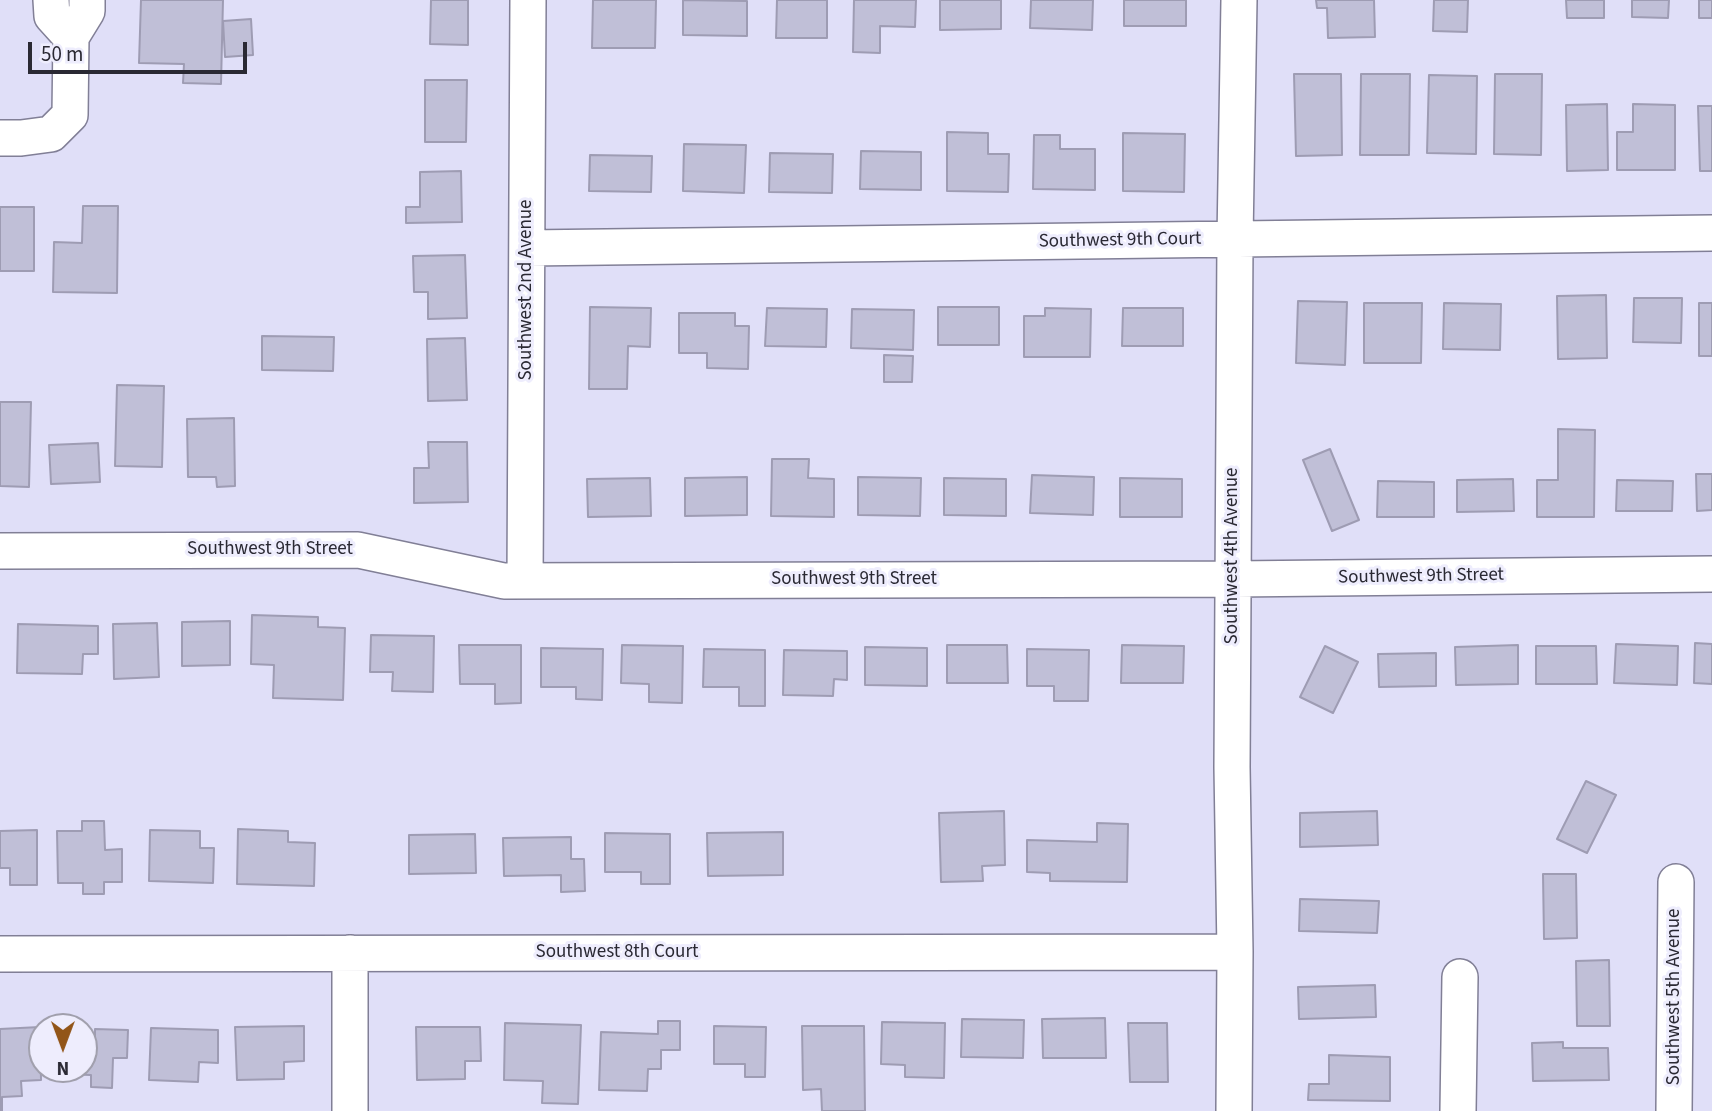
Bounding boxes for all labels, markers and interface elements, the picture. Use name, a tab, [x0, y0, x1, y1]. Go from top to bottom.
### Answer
scale bar	[32, 28, 250, 72]
text: 50 m	[41, 39, 83, 69]
street label: Southwest 2nd Avenue	[516, 199, 538, 381]
street label: Southwest 9th Court	[1038, 228, 1202, 254]
street label: Southwest 4th Avenue	[1222, 468, 1244, 644]
street label: Southwest 9th Street	[187, 539, 353, 561]
street label: Southwest 9th Street	[1338, 564, 1504, 590]
street label: Southwest 9th Street	[771, 569, 937, 591]
street label: Southwest 5th Avenue	[1664, 909, 1686, 1085]
street label: Southwest 8th Court	[536, 942, 698, 964]
north arrow	[28, 1013, 98, 1083]
text: N	[57, 1054, 69, 1081]

